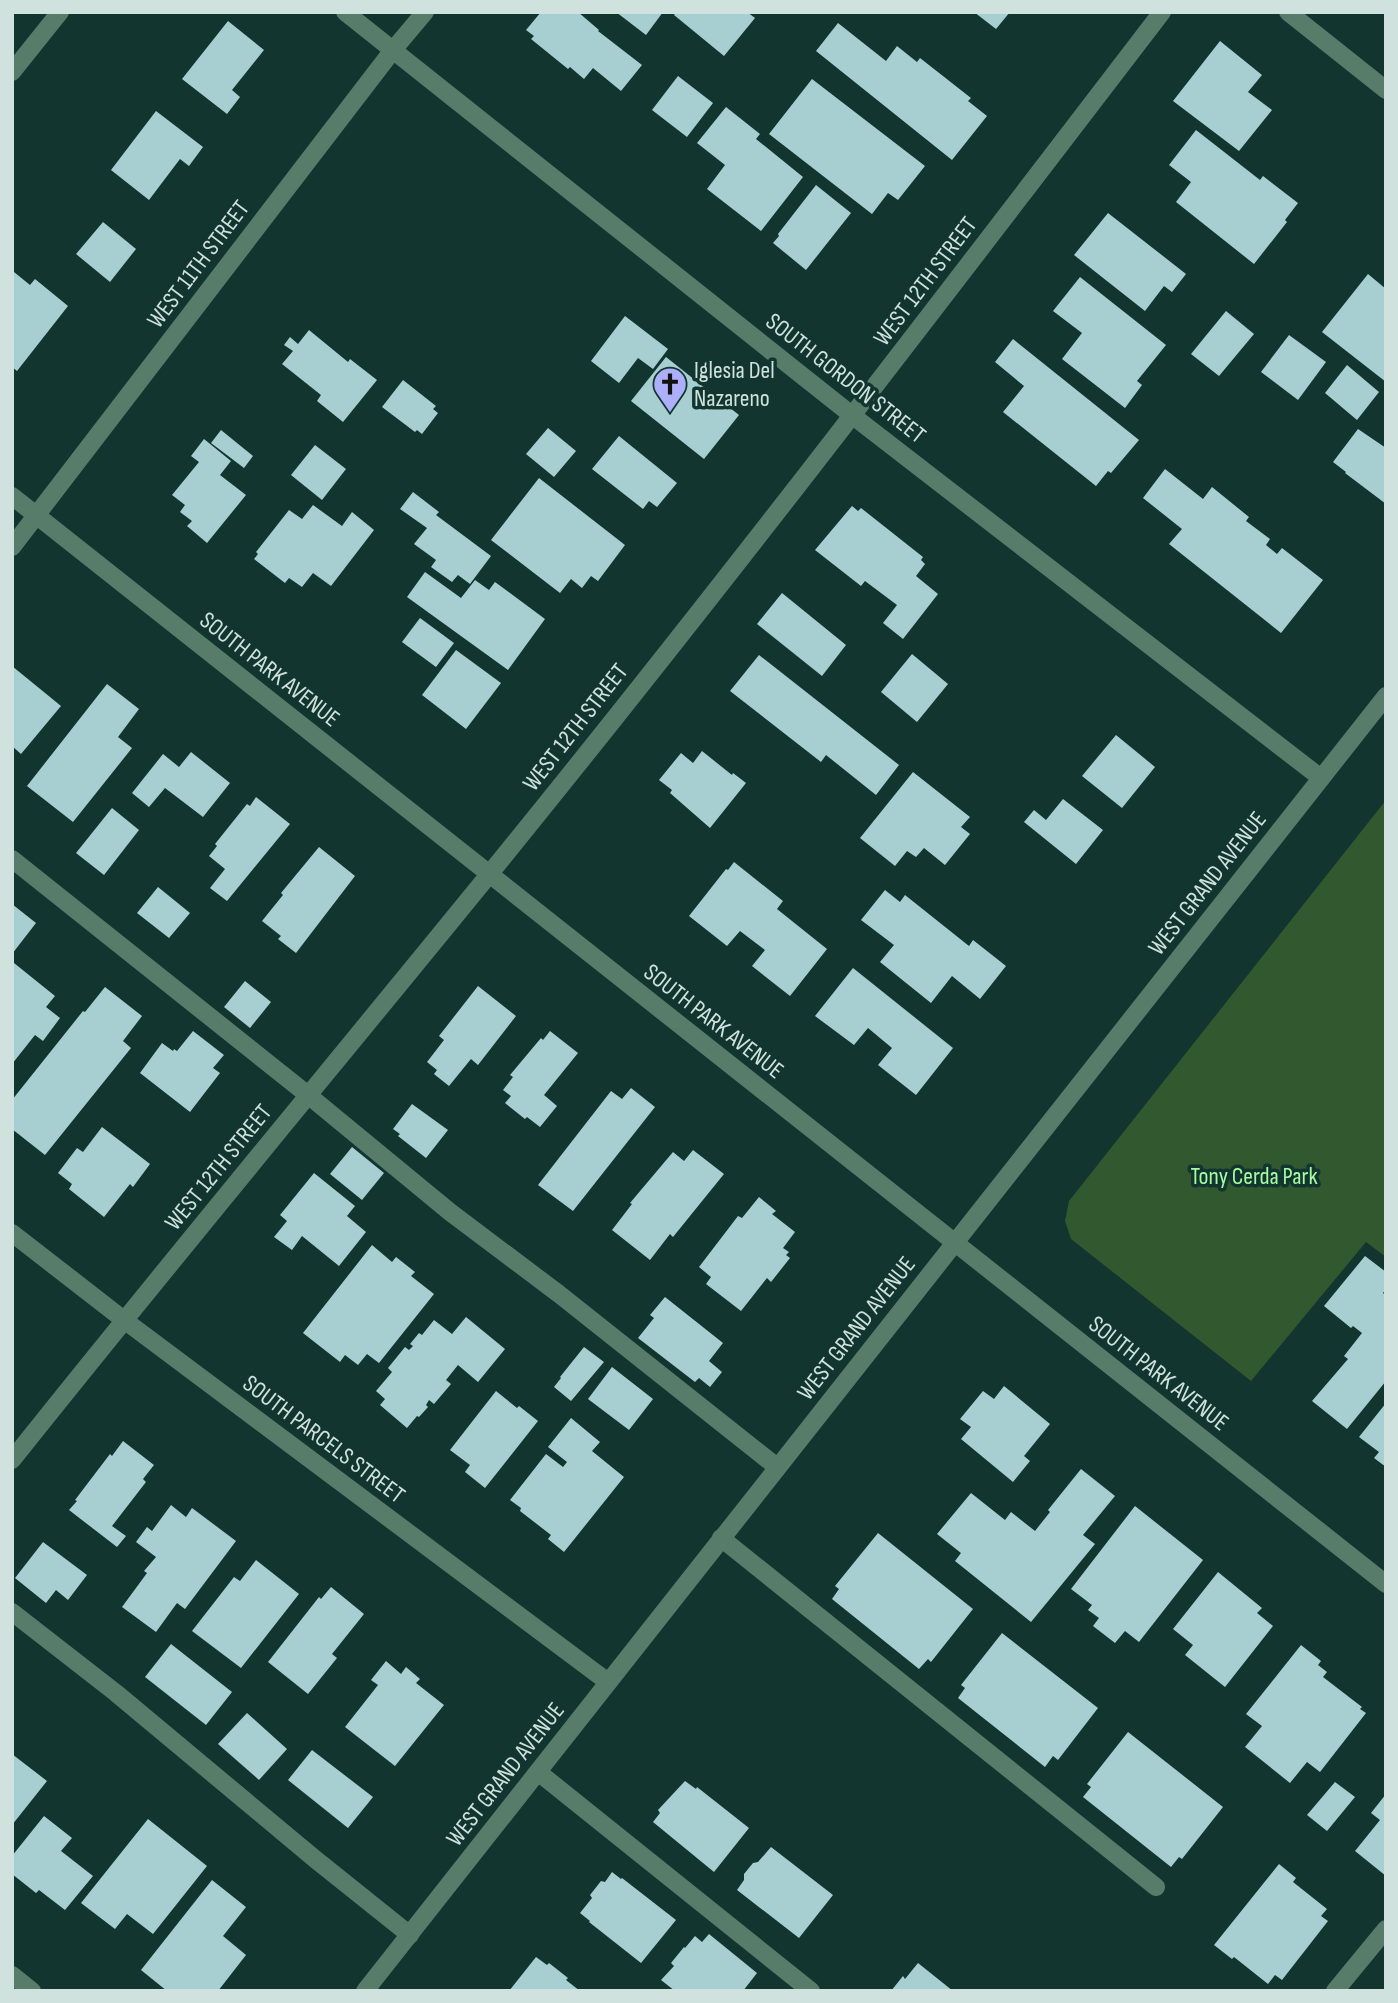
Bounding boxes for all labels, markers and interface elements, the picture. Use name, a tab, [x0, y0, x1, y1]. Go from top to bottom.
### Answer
street label: WEST 11TH STREET	[141, 195, 256, 334]
street label: WEST 12TH STREET	[868, 211, 983, 351]
street label: SOUTH GORDON STREET	[760, 307, 932, 450]
place label: Iglesia Del Nazareno	[694, 356, 775, 413]
church icon: Iglesia Del Nazareno	[651, 365, 689, 414]
street label: SOUTH PARK AVENUE	[194, 606, 345, 733]
street label: WEST 12TH STREET	[517, 658, 634, 797]
street label: WEST GRAND AVENUE	[1142, 806, 1273, 961]
street label: SOUTH PARK AVENUE	[638, 958, 789, 1085]
street label: WEST 12TH STREET	[159, 1098, 278, 1236]
park label: Tony Cerda Park	[1190, 1162, 1318, 1191]
street label: WEST GRAND AVENUE	[791, 1251, 922, 1406]
street label: SOUTH PARK AVENUE	[1083, 1310, 1234, 1437]
street label: SOUTH PARCELS STREET	[237, 1369, 411, 1510]
street label: WEST GRAND AVENUE	[440, 1697, 571, 1852]

